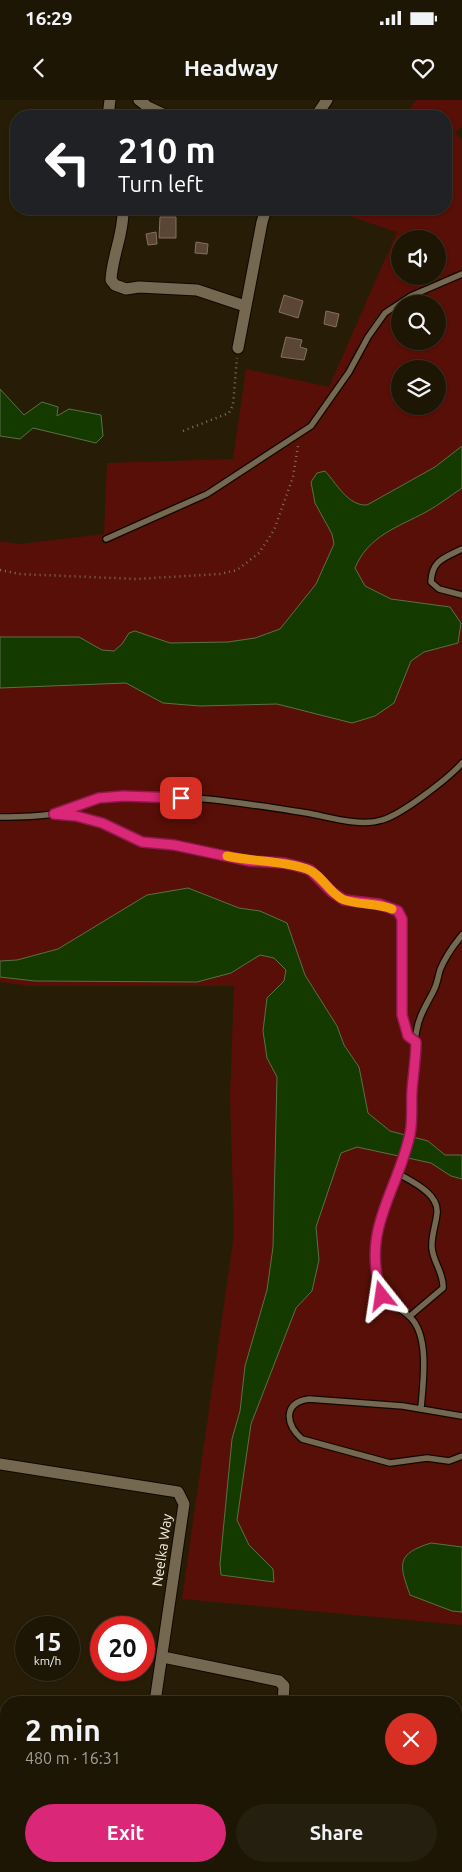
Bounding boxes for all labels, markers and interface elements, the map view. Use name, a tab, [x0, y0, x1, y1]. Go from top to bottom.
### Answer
text: 16:29	[25, 7, 73, 29]
icon: back	[25, 54, 53, 82]
icon: heart	[409, 54, 437, 82]
text: Headway	[184, 55, 278, 80]
icon: left	[35, 130, 100, 195]
text: 210 m	[118, 130, 216, 170]
text: Turn left	[118, 171, 203, 196]
map controls	[391, 230, 446, 415]
button: sound	[391, 230, 446, 285]
button: search	[391, 295, 446, 350]
button: layers	[391, 360, 446, 415]
pin	[160, 777, 202, 819]
icon: arrive	[167, 784, 195, 812]
position arrow	[355, 1269, 407, 1321]
street label: Neelka Way	[149, 1512, 175, 1587]
speed limit sign: 20	[90, 1616, 155, 1681]
text: 15	[33, 1628, 62, 1656]
text: km/h	[34, 1654, 61, 1667]
text: 2 min	[25, 1713, 101, 1747]
button: close	[385, 1713, 437, 1765]
text: 480 m · 16:31	[25, 1749, 121, 1767]
button: Exit	[25, 1804, 226, 1862]
button: Share	[236, 1804, 437, 1862]

